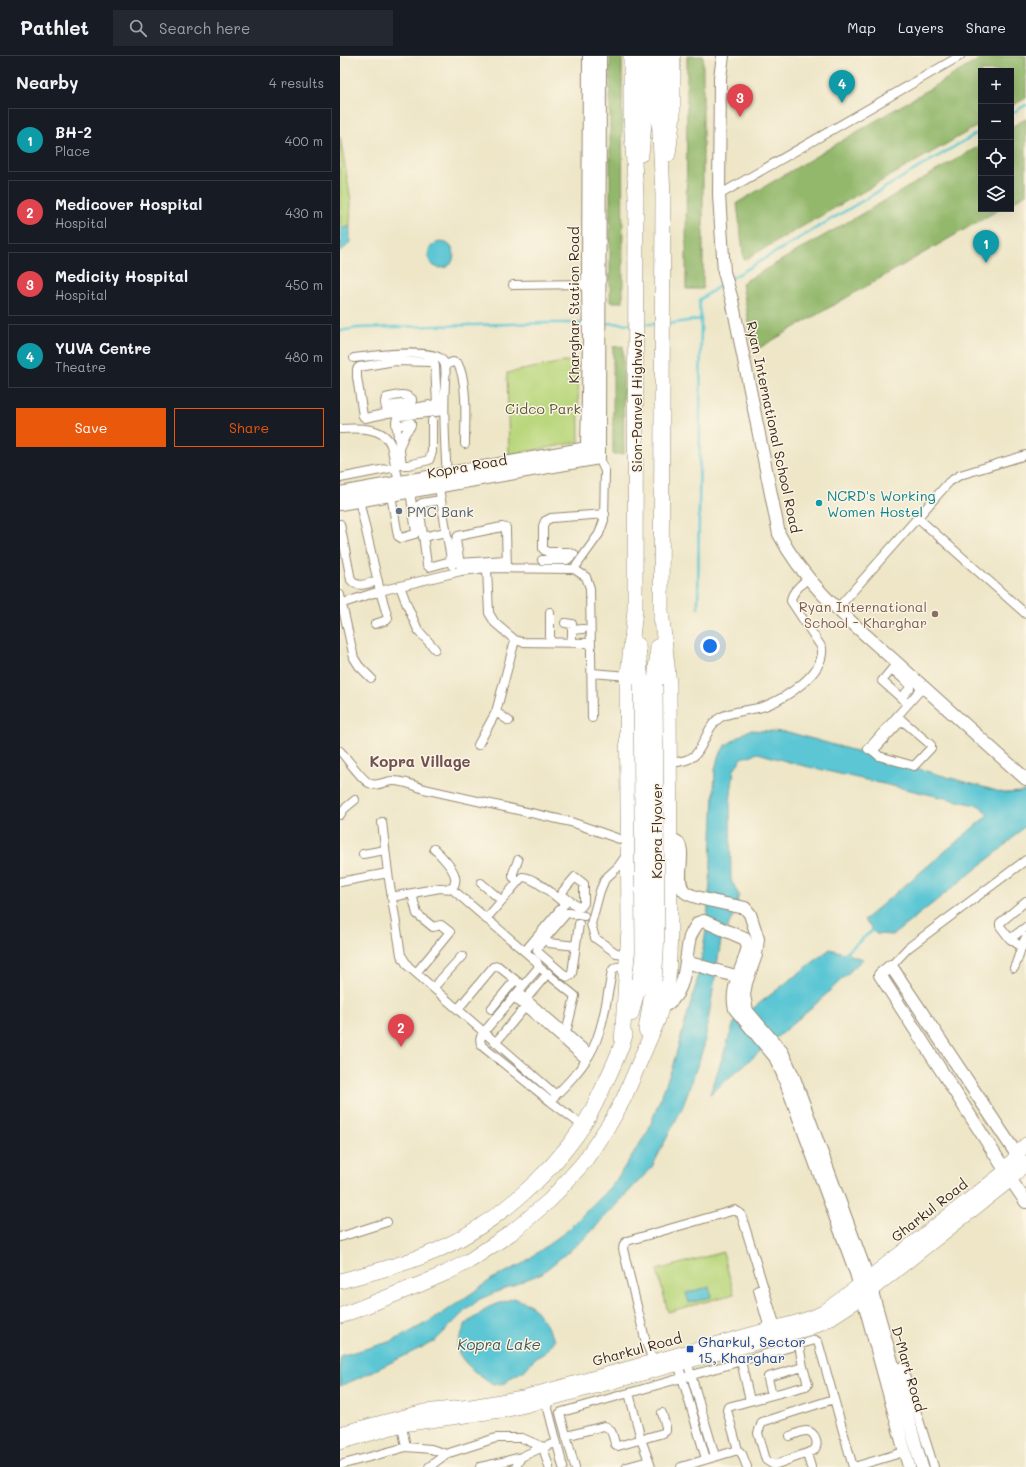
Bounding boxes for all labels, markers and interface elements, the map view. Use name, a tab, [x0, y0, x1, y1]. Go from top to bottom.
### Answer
search box	[113, 10, 393, 46]
text: Pathlet	[20, 15, 89, 40]
icon: search	[127, 17, 149, 39]
text: Search here	[159, 18, 250, 38]
text: Map	[847, 18, 876, 37]
text: Layers	[898, 18, 944, 37]
text: Share	[966, 18, 1006, 37]
map controls	[978, 68, 1014, 212]
button: +	[978, 68, 1014, 104]
pin: 4	[829, 70, 855, 103]
text: Nearby	[16, 71, 78, 93]
text: 4 results	[269, 74, 324, 91]
pin: 3	[727, 84, 753, 117]
button: −	[978, 104, 1014, 140]
text: BH-2	[55, 122, 92, 142]
text: 1	[27, 132, 33, 149]
text: 400 m	[285, 132, 323, 149]
button: locate	[978, 140, 1014, 176]
text: Place	[55, 142, 90, 159]
button: layers	[978, 176, 1014, 212]
text: Medicover Hospital	[55, 194, 202, 214]
text: 2	[26, 204, 34, 221]
text: 430 m	[285, 204, 323, 221]
text: Hospital	[55, 214, 107, 231]
street label: Kharghar Station Road	[564, 226, 583, 384]
pin: 1	[973, 230, 999, 263]
text: Medicity Hospital	[55, 266, 188, 286]
text: 3	[26, 276, 34, 293]
text: 450 m	[285, 276, 323, 293]
text: Hospital	[55, 286, 107, 303]
street label: Ryan International School Road	[742, 319, 806, 535]
street label: Sion-Panvel Highway	[627, 332, 646, 472]
text: YUVA Centre	[55, 338, 151, 358]
text: 4	[26, 348, 34, 365]
text: 480 m	[285, 348, 323, 365]
text: Theatre	[55, 358, 106, 375]
park label: Cidco Park	[505, 399, 581, 418]
button: Save	[16, 408, 166, 447]
button: Share	[174, 408, 324, 447]
street label: Kopra Road	[426, 450, 508, 482]
place label: NCRD's Working Women Hostel	[827, 486, 936, 521]
marker: NCRD's Working Women Hostel	[814, 498, 824, 508]
place label: PMC Bank	[407, 502, 474, 521]
marker: PMC Bank	[394, 506, 404, 516]
place label: Ryan International School - Kharghar	[799, 597, 927, 632]
marker: Ryan International School - Kharghar	[930, 609, 940, 619]
your location	[700, 636, 720, 656]
district label: Kopra Village	[369, 751, 471, 771]
street label: Kopra Flyover	[647, 783, 666, 879]
pin: 2	[388, 1014, 414, 1047]
street label: Gharkul Road	[887, 1174, 971, 1246]
street label: D-Mart Road	[888, 1324, 930, 1414]
street label: Gharkul Road	[590, 1328, 684, 1370]
place label: Gharkul, Sector 15, Kharghar	[698, 1332, 806, 1367]
water label: Kopra Lake	[457, 1334, 541, 1354]
marker: Gharkul, Sector 15, Kharghar	[685, 1344, 695, 1354]

